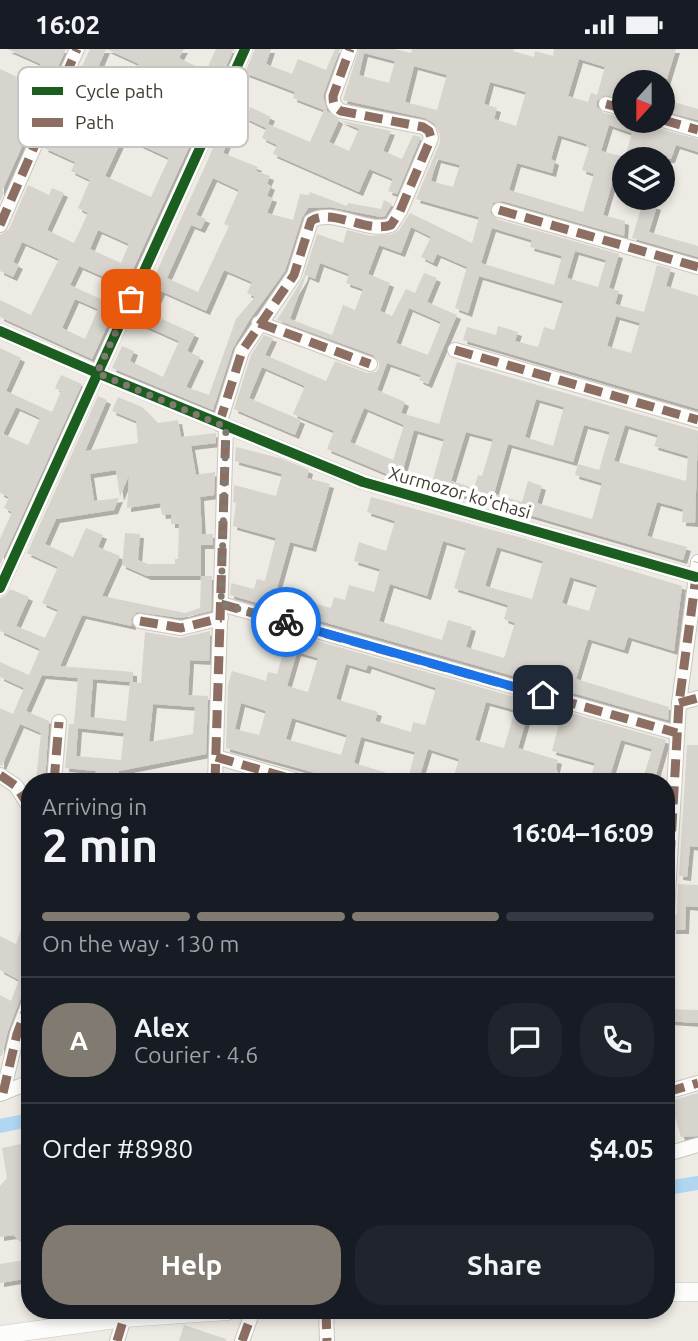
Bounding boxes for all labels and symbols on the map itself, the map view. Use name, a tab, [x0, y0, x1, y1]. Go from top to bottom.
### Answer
legend	[18, 67, 248, 147]
north arrow	[612, 70, 676, 133]
text: Cycle path	[75, 80, 164, 102]
text: Path	[75, 111, 114, 133]
pin	[101, 269, 161, 329]
street label: Xurmozor koʻchasi	[387, 462, 533, 522]
courier	[251, 587, 321, 657]
pin	[513, 665, 573, 725]

